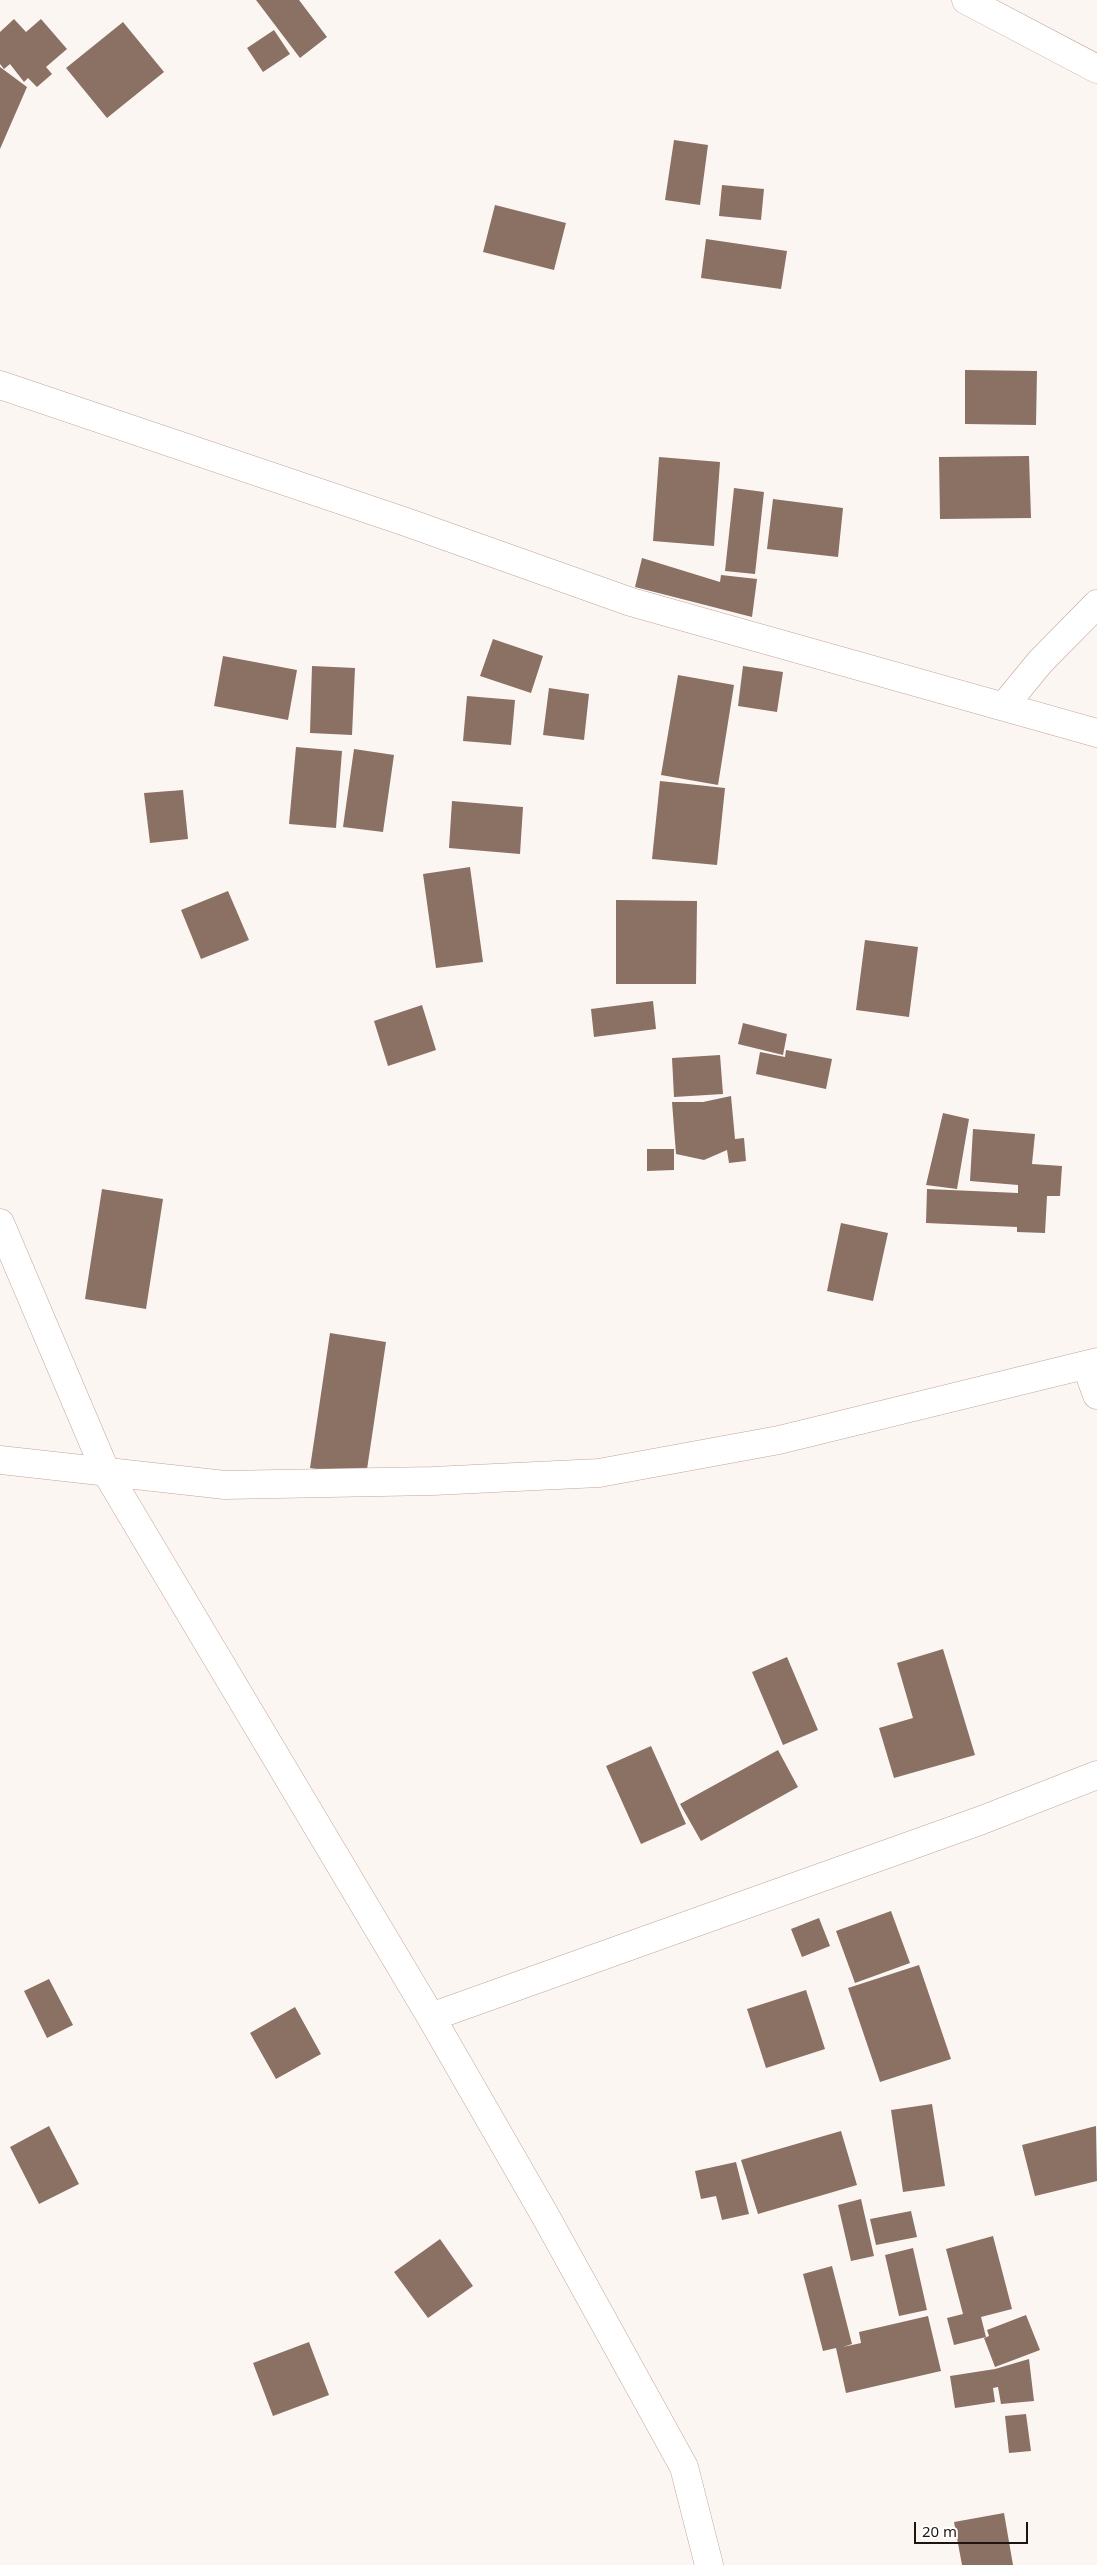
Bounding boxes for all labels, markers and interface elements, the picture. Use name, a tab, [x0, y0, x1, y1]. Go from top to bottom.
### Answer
scale bar	[917, 2512, 1031, 2544]
text: 20 m	[922, 2521, 957, 2541]

